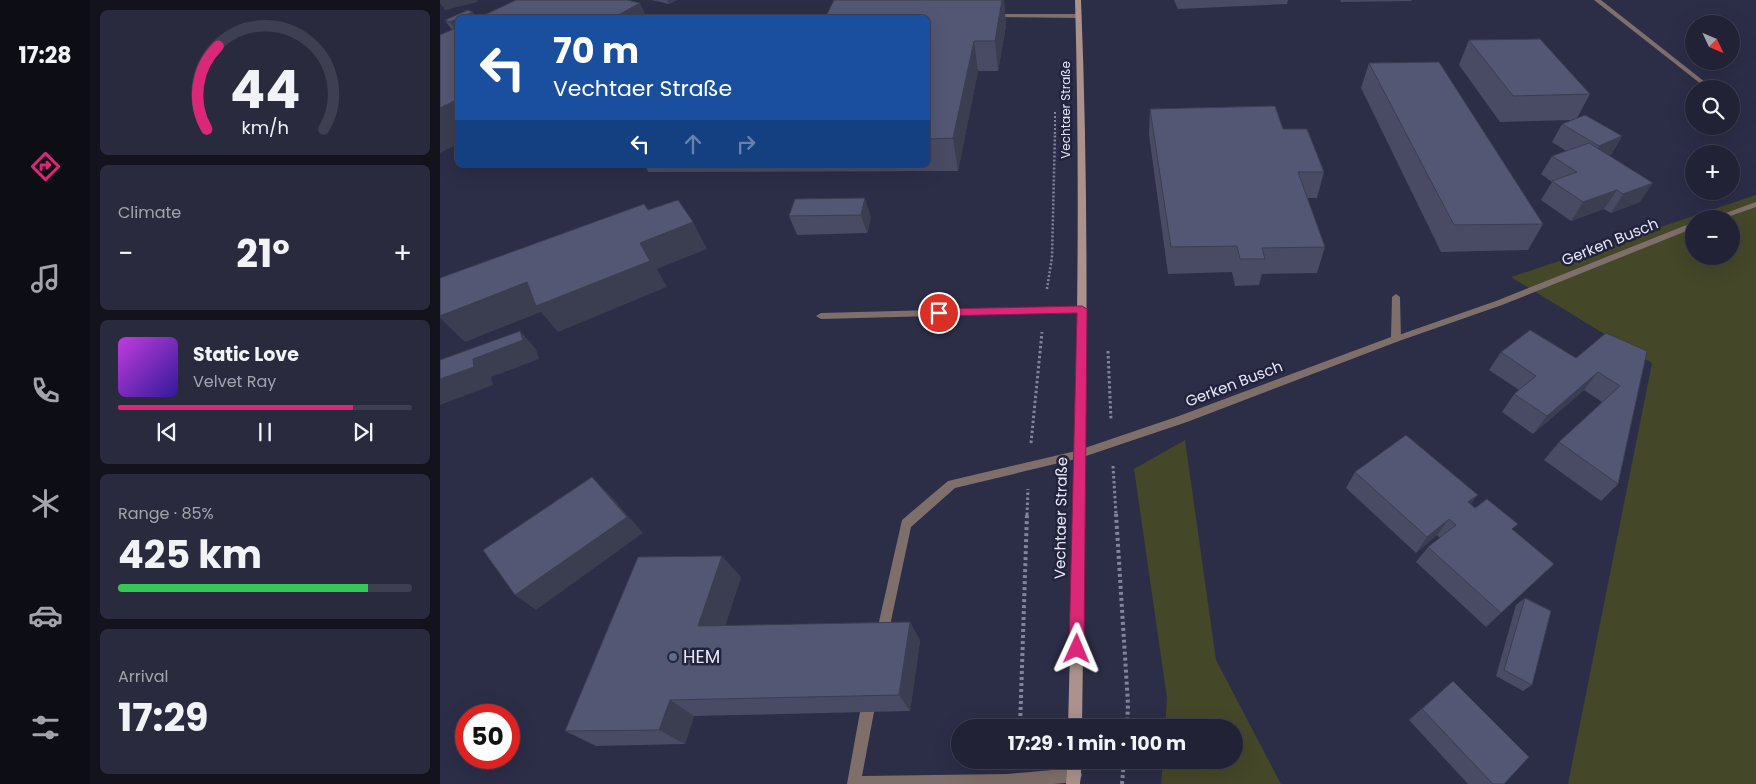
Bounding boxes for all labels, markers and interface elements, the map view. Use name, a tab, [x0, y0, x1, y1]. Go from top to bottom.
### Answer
north arrow	[1685, 15, 1740, 70]
map controls	[1685, 15, 1740, 265]
text: 70 m	[553, 26, 639, 75]
icon: left	[470, 35, 535, 100]
text: 17:28	[18, 40, 72, 71]
text: 44	[230, 53, 300, 126]
street label: Vechtaer Straße	[1057, 61, 1074, 159]
text: Vechtaer Straße	[553, 73, 732, 104]
button: search	[1685, 80, 1740, 135]
text: km/h	[241, 115, 289, 140]
icon: left	[626, 130, 654, 158]
icon: ahead	[679, 130, 707, 158]
icon: right	[732, 130, 760, 158]
button: +	[1685, 145, 1740, 200]
icon: directions	[28, 149, 63, 184]
text: Climate	[118, 201, 181, 224]
button: −	[1685, 210, 1740, 265]
street label: Gerken Busch	[1558, 213, 1661, 270]
text: 21°	[236, 227, 290, 280]
text: −	[118, 234, 133, 273]
text: +	[393, 234, 412, 273]
icon: music	[28, 261, 63, 296]
pin	[918, 292, 960, 334]
icon: arrive	[925, 299, 953, 327]
text: Static Love	[193, 341, 299, 368]
street label: Gerken Busch	[1182, 355, 1285, 412]
text: Velvet Ray	[193, 370, 276, 393]
icon: phone	[28, 373, 63, 408]
icon: previous	[153, 418, 181, 446]
icon: pause	[251, 418, 279, 446]
icon: next	[349, 418, 377, 446]
street label: Vechtaer Straße	[1049, 457, 1072, 579]
icon: climate	[28, 486, 63, 521]
text: Range · 85%	[118, 502, 214, 525]
text: 425 km	[118, 528, 262, 581]
icon: car	[28, 598, 63, 633]
position arrow	[1050, 622, 1102, 674]
place label: HEM	[683, 644, 720, 669]
marker: HEM	[667, 651, 679, 663]
text: Arrival	[118, 665, 168, 688]
text: 17:29	[118, 691, 208, 744]
speed limit sign: 50	[455, 704, 520, 769]
icon: filters	[28, 710, 63, 745]
text: 17:29 · 1 min · 100 m	[1008, 730, 1186, 757]

